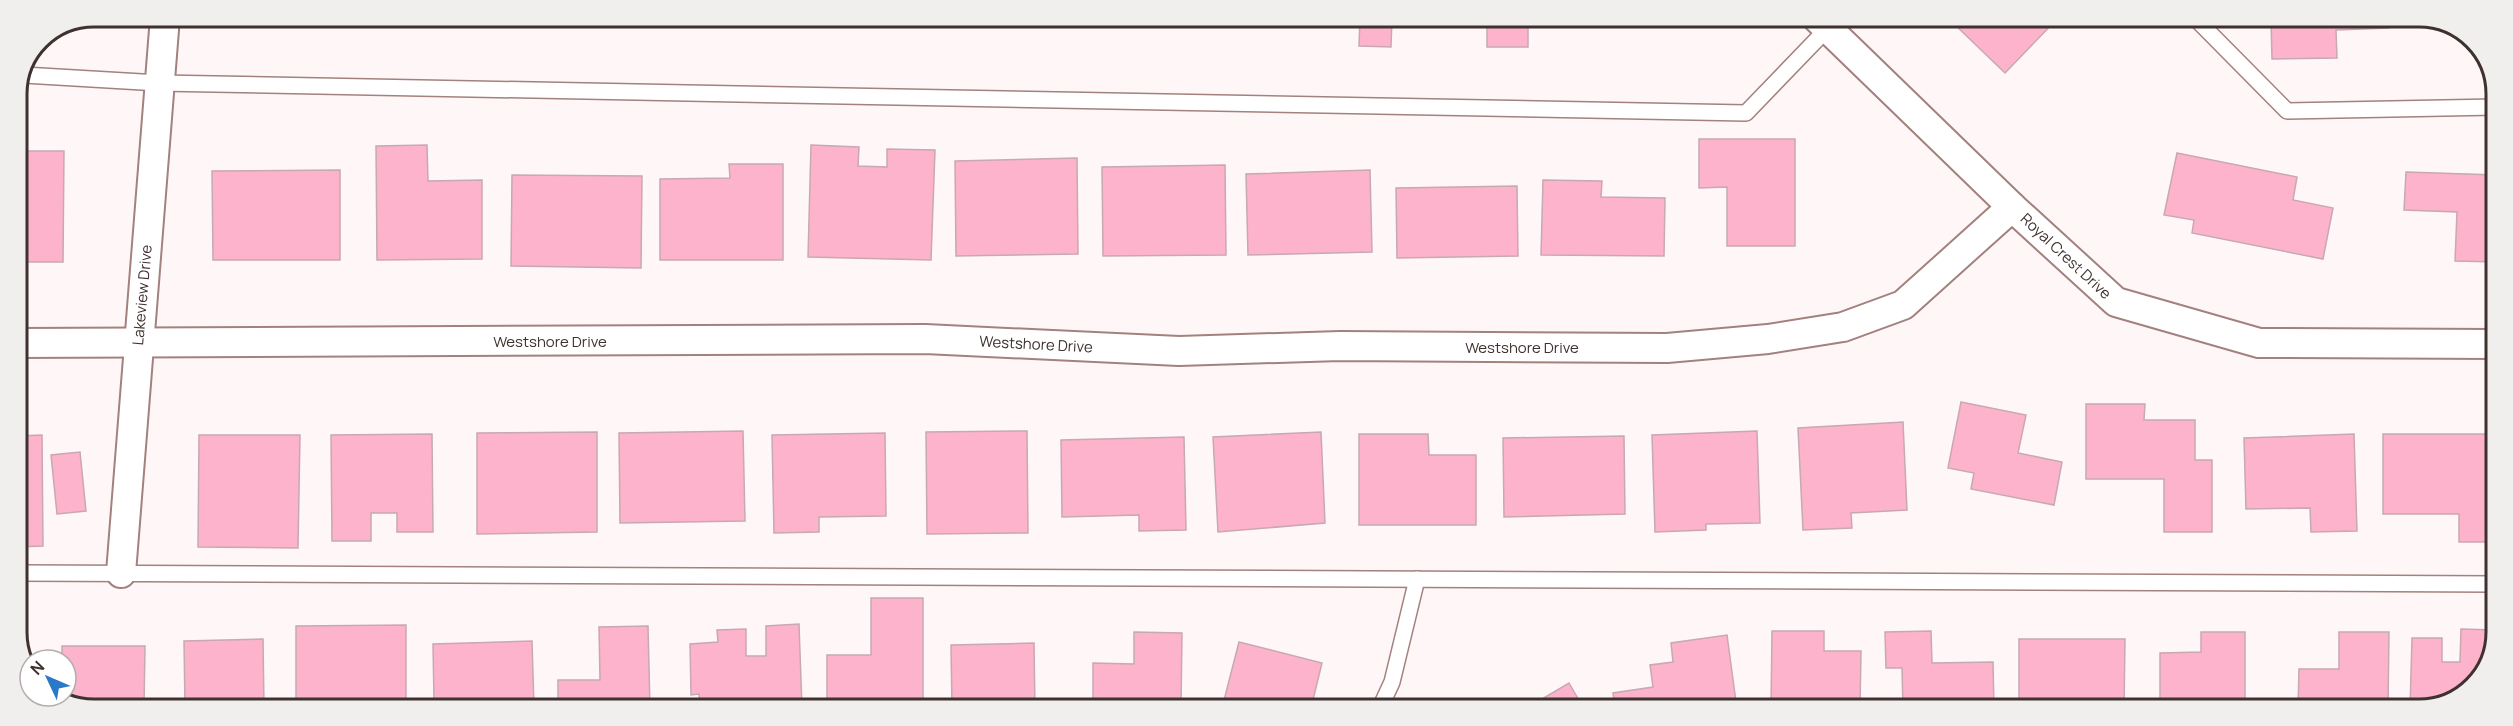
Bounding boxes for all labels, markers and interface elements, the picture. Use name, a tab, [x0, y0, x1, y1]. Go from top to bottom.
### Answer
street label: Royal Crest Drive	[2016, 208, 2116, 304]
street label: Lakeview Drive	[127, 244, 157, 346]
street label: Westshore Drive	[493, 331, 607, 352]
street label: Westshore Drive	[979, 331, 1093, 357]
street label: Westshore Drive	[1465, 337, 1579, 358]
north arrow	[18, 648, 78, 708]
text: N	[25, 656, 49, 679]

